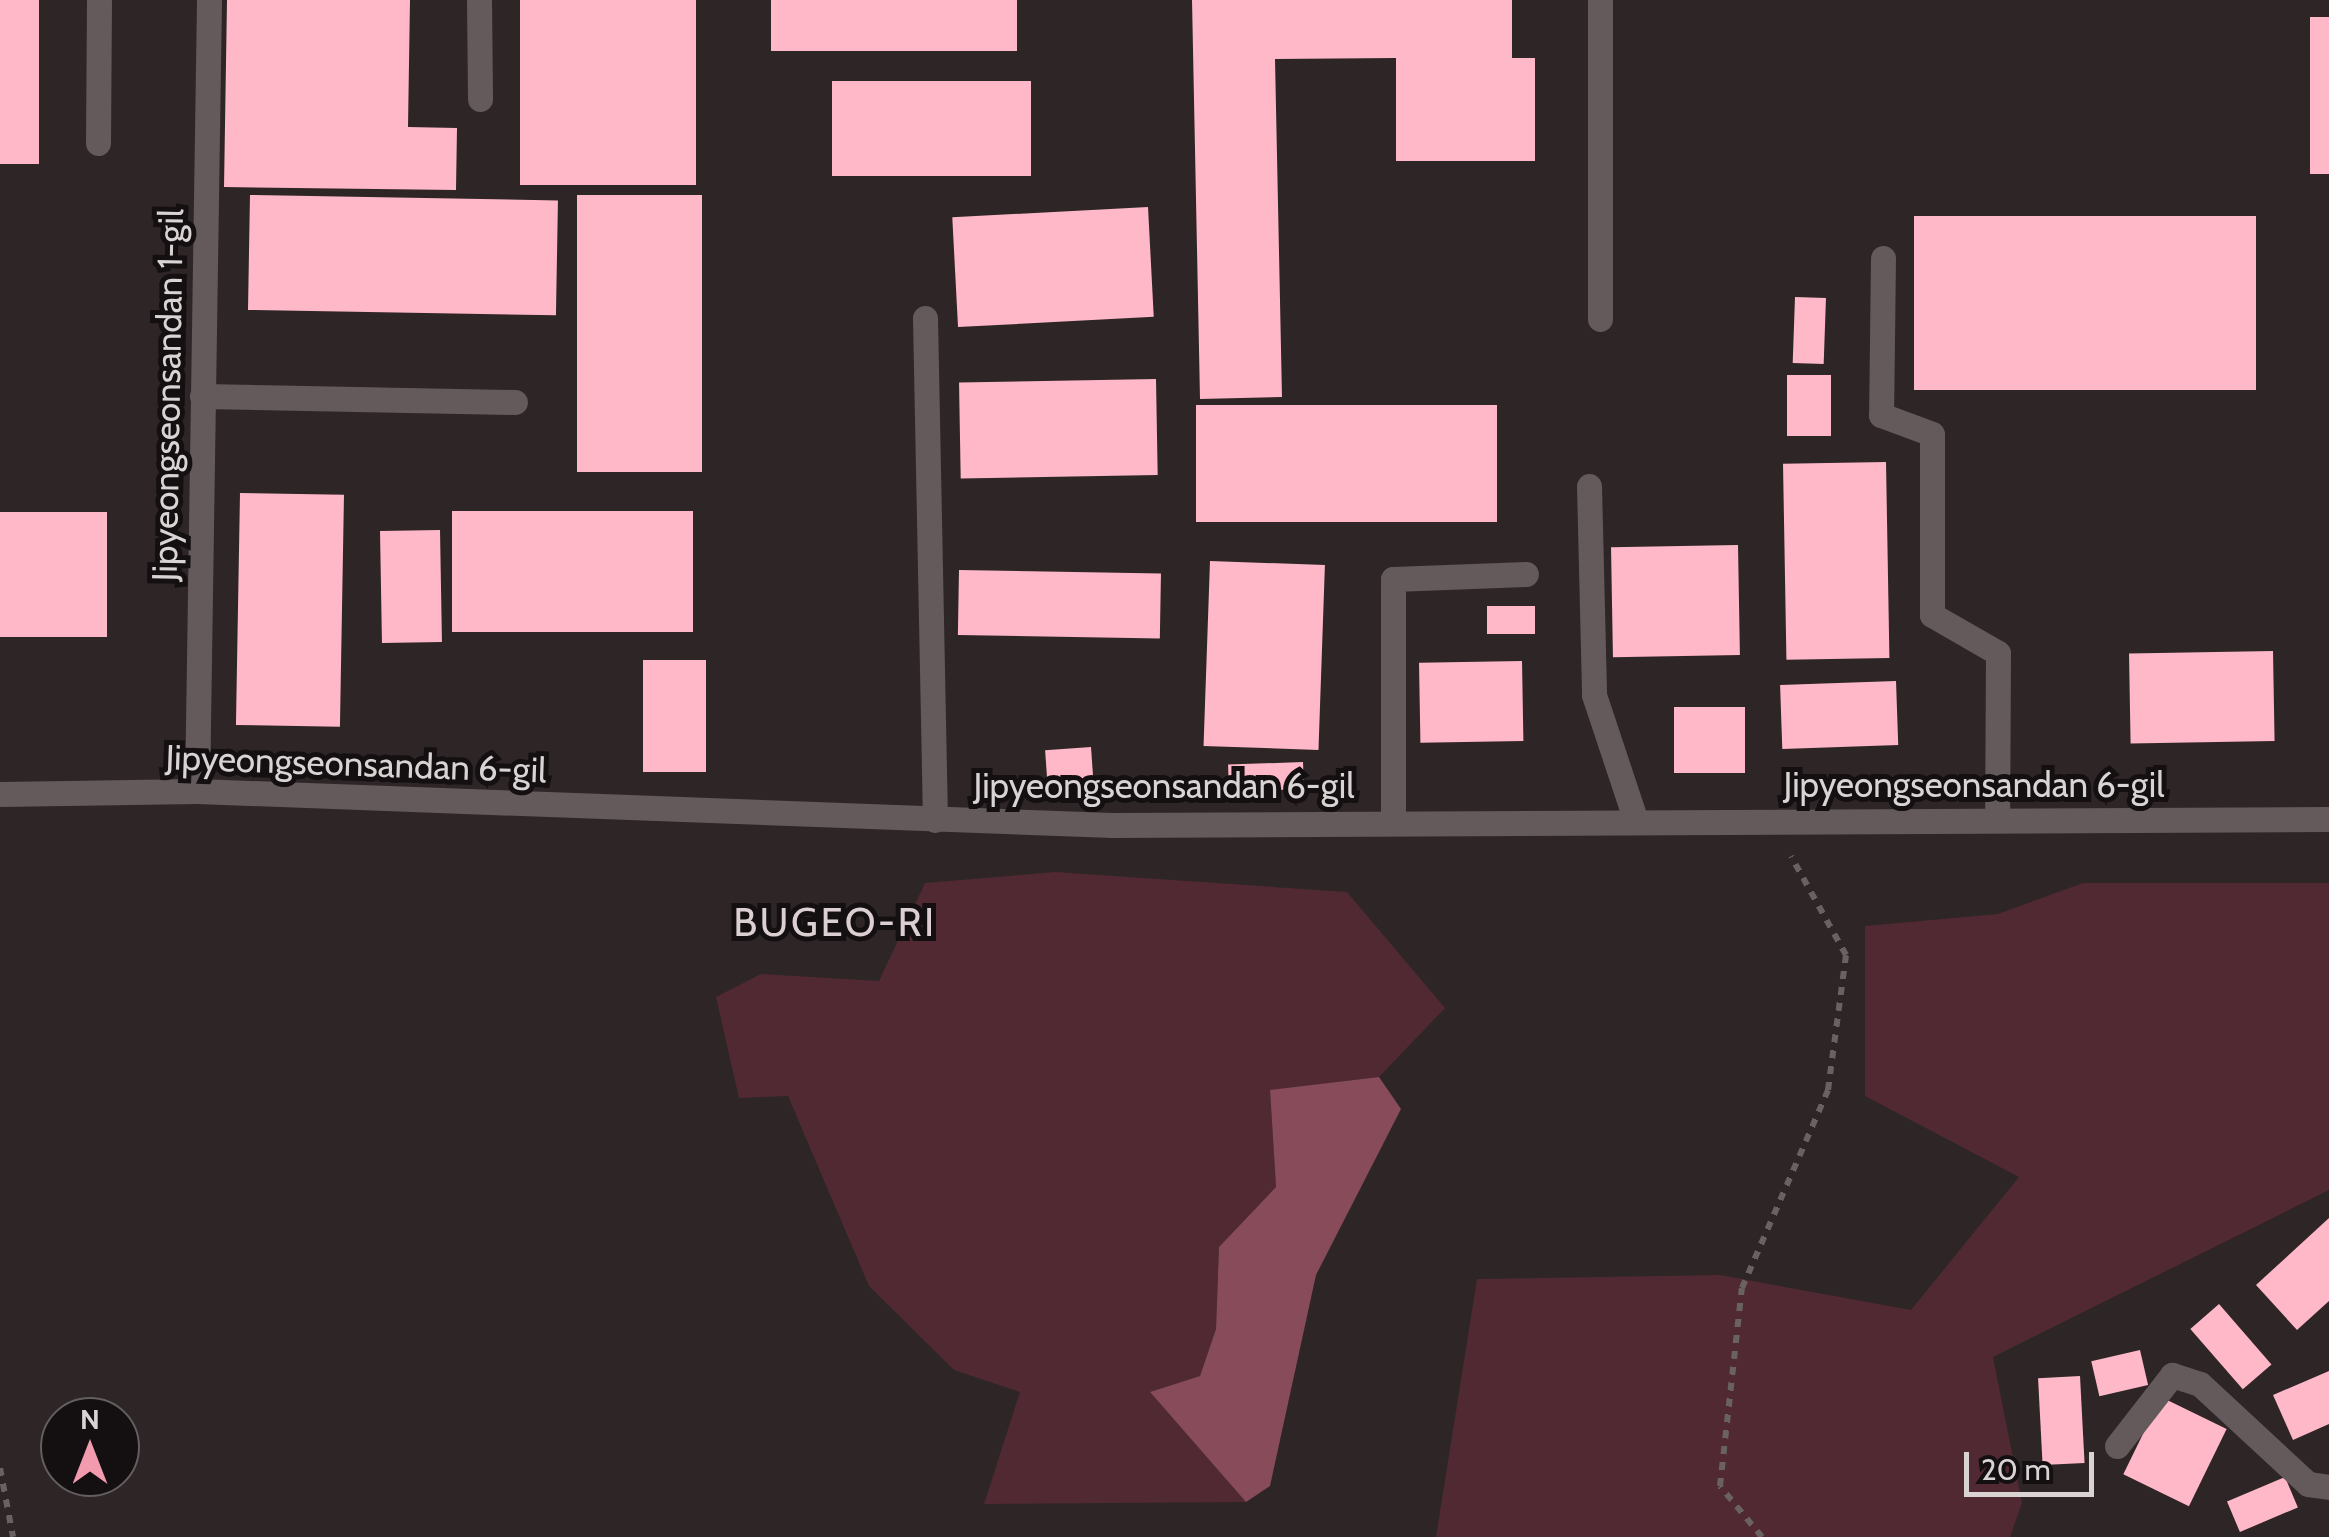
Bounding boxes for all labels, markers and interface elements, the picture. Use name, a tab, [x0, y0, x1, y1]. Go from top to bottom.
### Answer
street label: Jipyeongseonsandan 1-gil	[144, 208, 192, 582]
street label: Jipyeongseonsandan 6-gil	[165, 736, 547, 792]
street label: Jipyeongseonsandan 6-gil	[1784, 764, 2164, 806]
street label: Jipyeongseonsandan 6-gil	[974, 765, 1354, 807]
district label: BUGEO-RI	[733, 898, 937, 946]
north arrow	[40, 1397, 140, 1497]
text: N	[80, 1402, 100, 1436]
scale bar	[1969, 1432, 2099, 1494]
text: 20 m	[1981, 1451, 2051, 1488]

